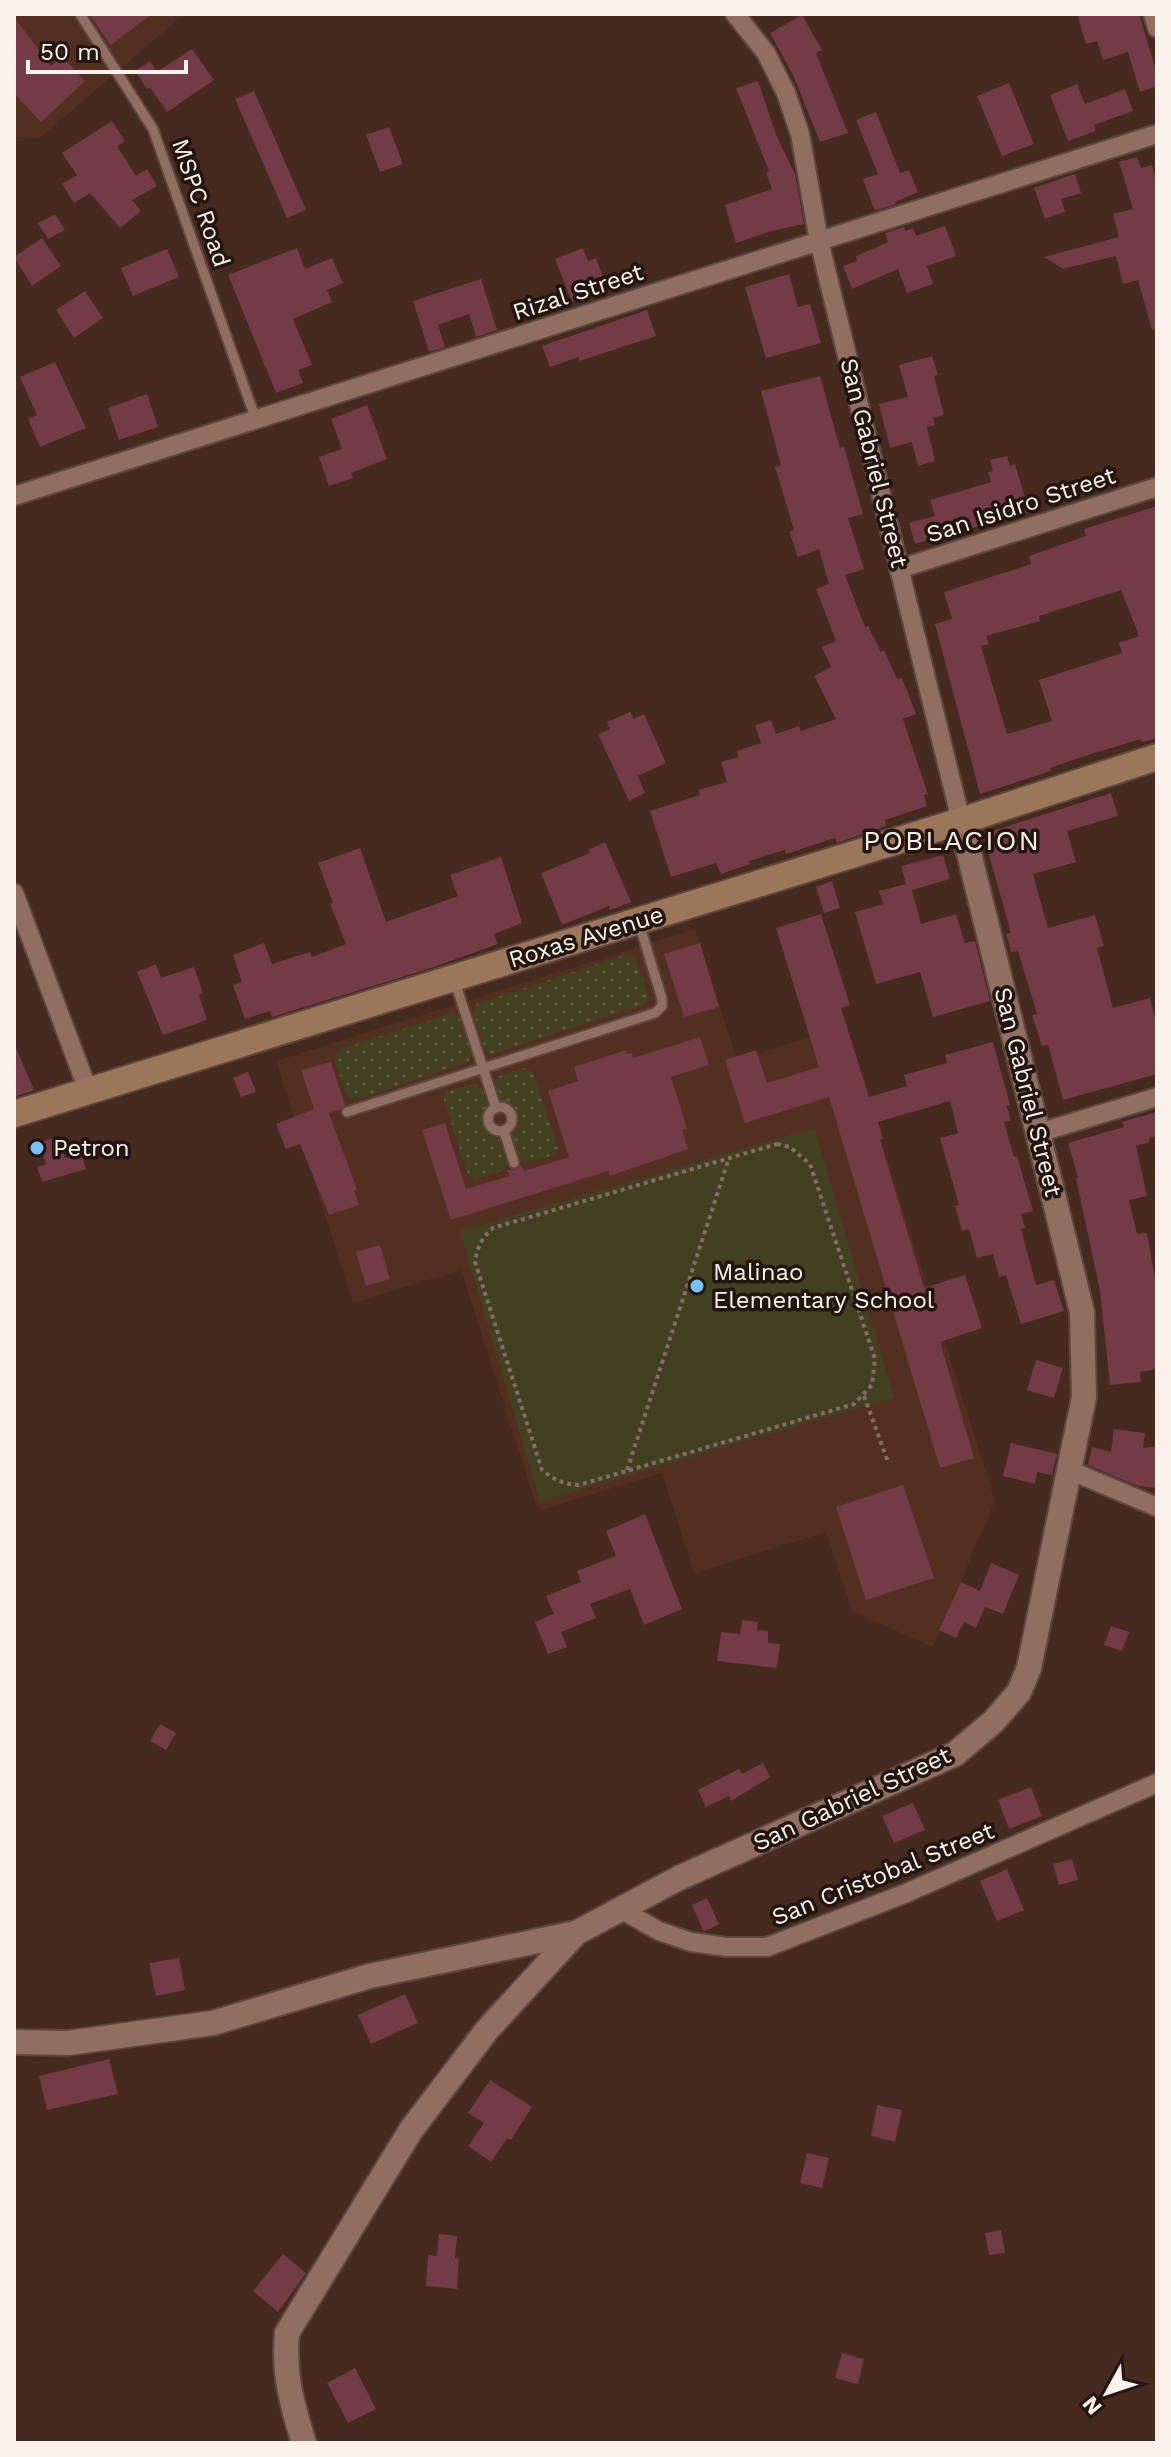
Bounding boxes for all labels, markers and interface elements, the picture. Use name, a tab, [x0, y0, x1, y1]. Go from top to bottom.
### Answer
scale bar	[28, 24, 186, 74]
text: 50 m	[40, 38, 100, 66]
street label: MSPC Road	[166, 135, 236, 271]
street label: Rizal Street	[509, 258, 647, 326]
street label: San Gabriel Street	[834, 355, 914, 571]
street label: San Isidro Street	[923, 461, 1119, 549]
district label: POBLACION	[863, 824, 1041, 857]
street label: Roxas Avenue	[505, 900, 667, 974]
street label: San Gabriel Street	[988, 984, 1068, 1200]
place label: Petron	[53, 1134, 130, 1162]
marker: Petron	[28, 1139, 46, 1157]
place label: Malinao Elementary School	[713, 1258, 935, 1314]
marker: Malinao Elementary School	[688, 1277, 706, 1295]
street label: San Gabriel Street	[749, 1741, 955, 1857]
street label: San Cristobal Street	[768, 1817, 998, 1931]
north arrow	[1067, 2353, 1147, 2433]
text: N	[1077, 2391, 1107, 2420]

